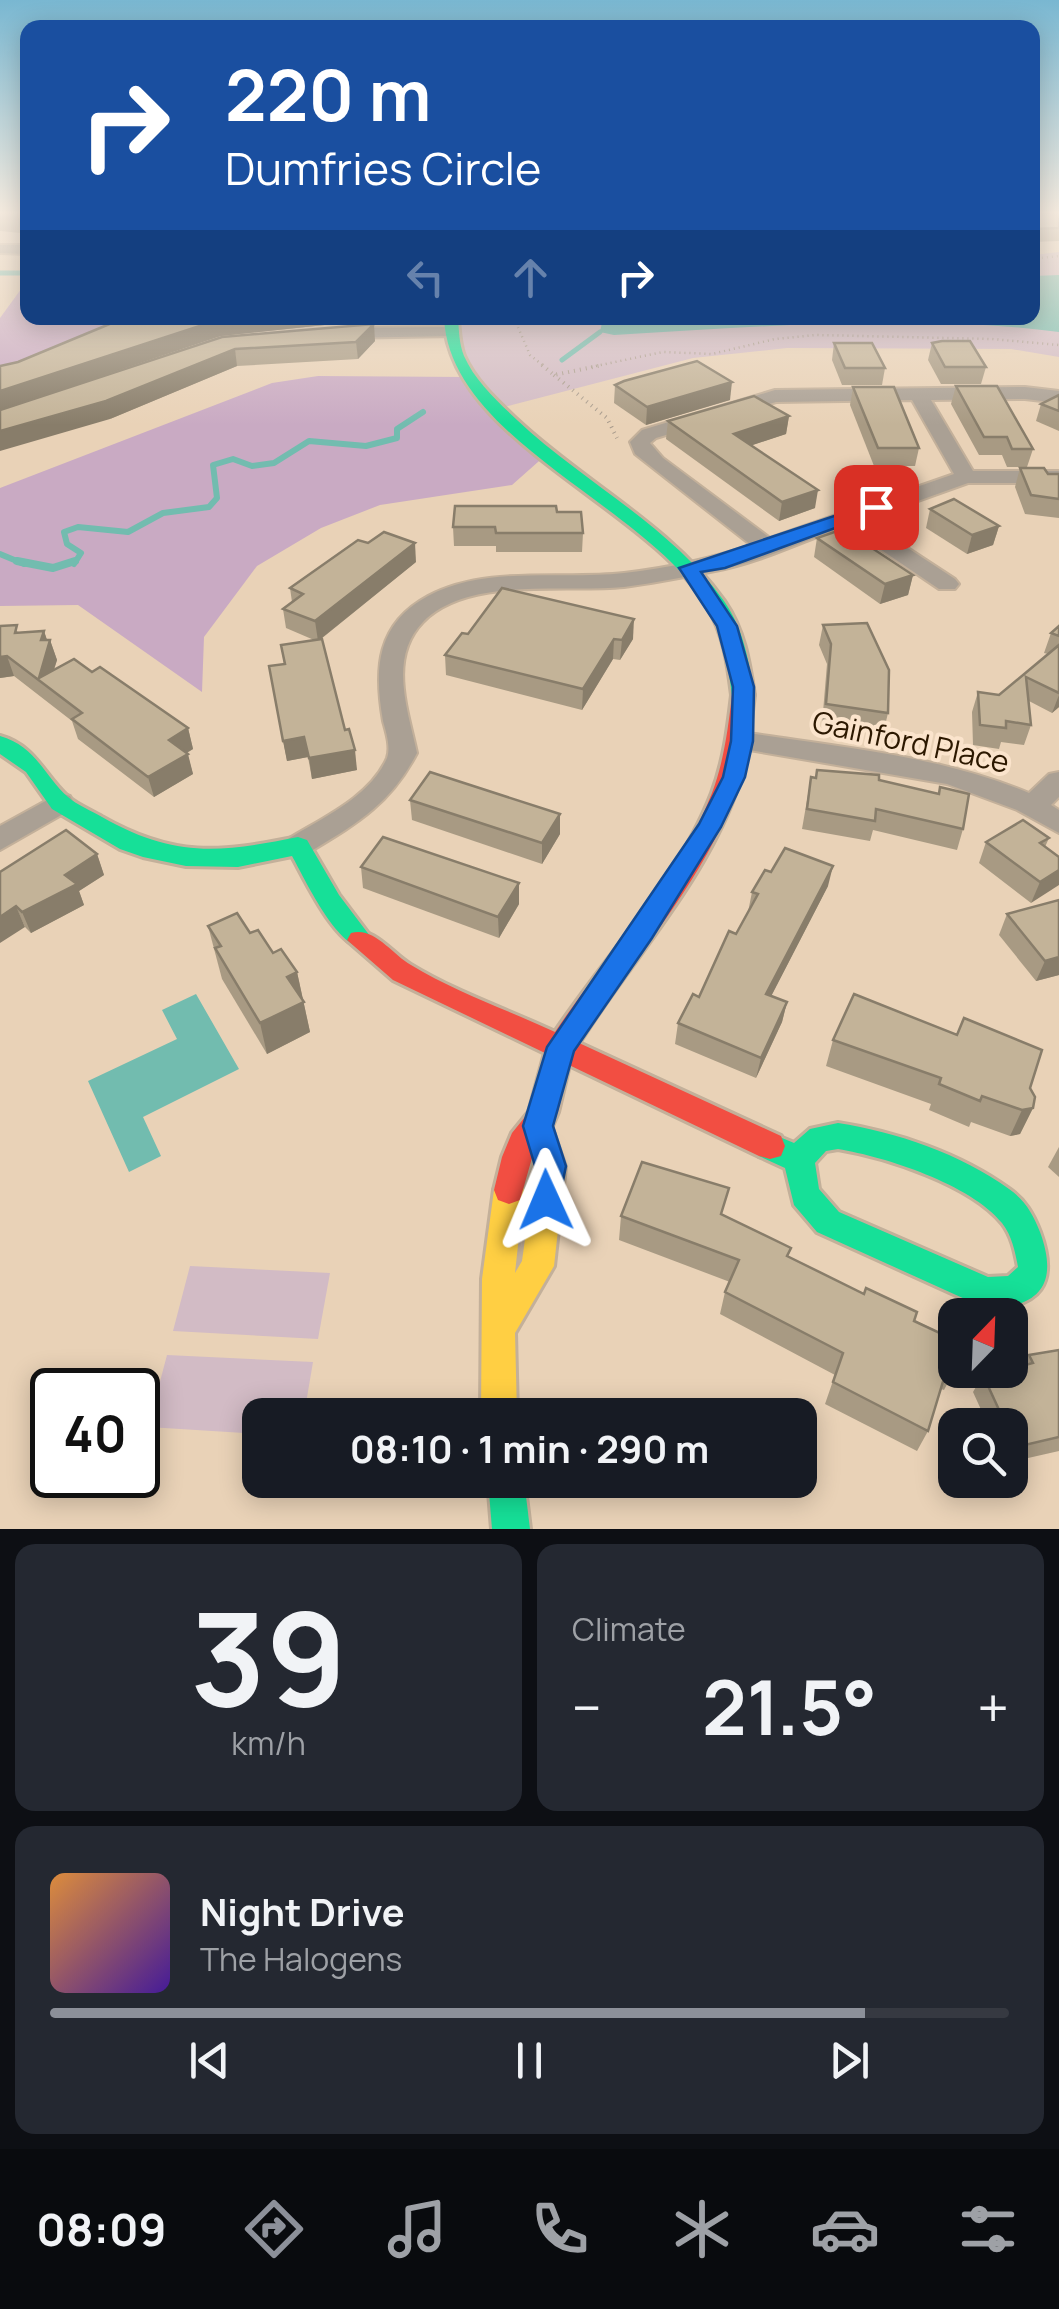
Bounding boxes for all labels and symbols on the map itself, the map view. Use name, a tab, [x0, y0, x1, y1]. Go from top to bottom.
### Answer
pin	[834, 465, 919, 550]
street label: Gainford Place	[809, 700, 1013, 782]
position arrow	[494, 1148, 598, 1252]
north arrow	[938, 1298, 1028, 1388]
speed limit sign: 40	[30, 1368, 160, 1498]

